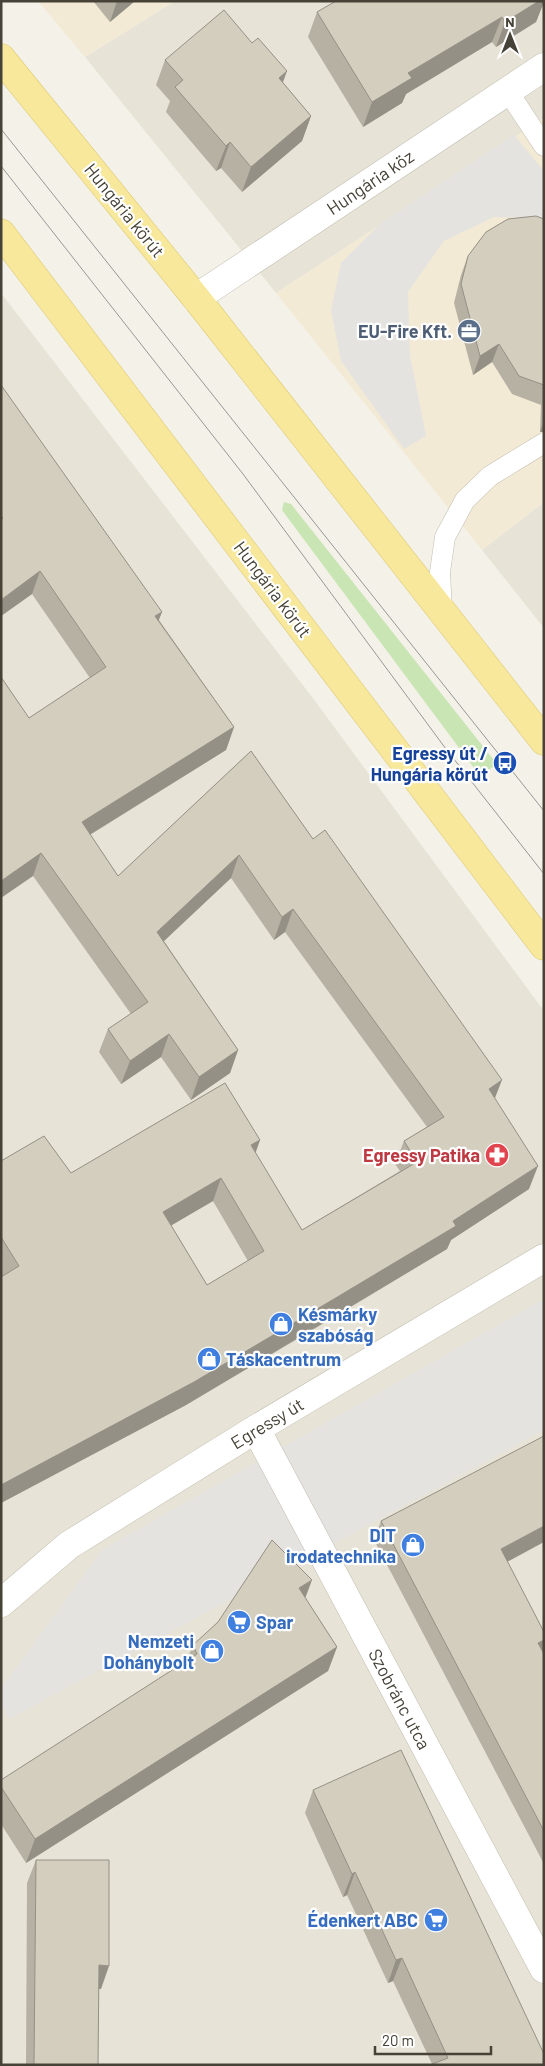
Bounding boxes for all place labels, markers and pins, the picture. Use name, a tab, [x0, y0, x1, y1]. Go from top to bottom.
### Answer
office icon: EU-Fire Kft.	[456, 318, 482, 344]
place label: EU-Fire Kft.	[358, 320, 452, 342]
place label: Egressy út / Hungária körút	[371, 742, 488, 785]
bus stop icon: Egressy út / Hungária körút	[492, 750, 518, 776]
pharmacy icon: Egressy Patika	[484, 1142, 510, 1168]
place label: Egressy Patika	[363, 1144, 480, 1166]
place label: Késmárky szabóság	[298, 1303, 377, 1346]
shop icon: Késmárky szabóság	[268, 1311, 294, 1337]
shop icon: Táskacentrum	[196, 1346, 222, 1372]
place label: Táskacentrum	[226, 1348, 341, 1370]
place label: DIT irodatechnika	[286, 1524, 396, 1567]
shop icon: DIT irodatechnika	[400, 1532, 426, 1558]
supermarket icon: Spar	[226, 1609, 252, 1635]
place label: Spar	[256, 1611, 293, 1633]
place label: Nemzeti Dohánybolt	[104, 1630, 194, 1673]
shop icon: Nemzeti Dohánybolt	[199, 1638, 225, 1664]
supermarket icon: Édenkert ABC	[423, 1907, 449, 1933]
place label: Édenkert ABC	[307, 1909, 418, 1931]

